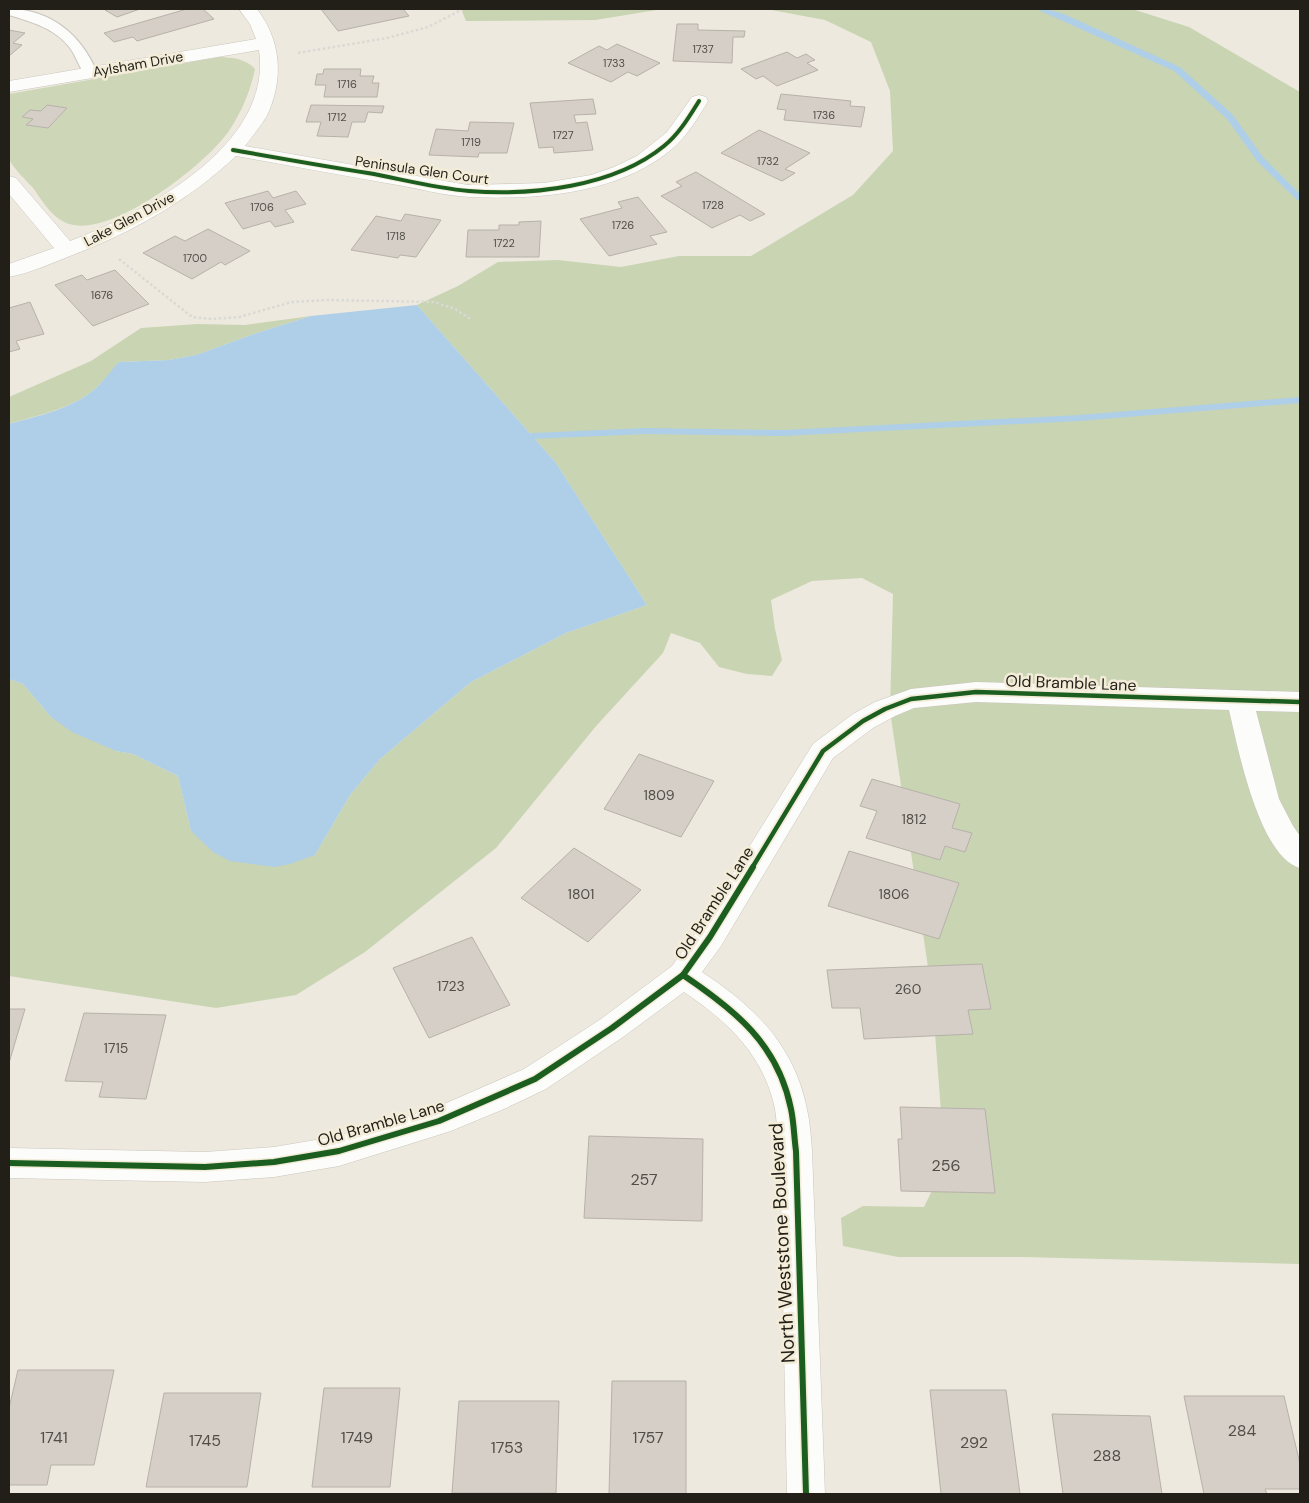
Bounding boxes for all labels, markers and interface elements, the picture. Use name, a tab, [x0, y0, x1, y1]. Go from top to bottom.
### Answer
house number: 1737	[692, 42, 714, 56]
street label: Aylsham Drive	[91, 47, 185, 81]
house number: 1733	[603, 56, 625, 70]
house number: 1716	[337, 77, 357, 91]
house number: 1736	[813, 108, 835, 122]
house number: 1712	[327, 110, 347, 124]
house number: 1727	[552, 128, 574, 142]
house number: 1719	[461, 135, 481, 149]
street label: Peninsula Glen Court	[354, 152, 490, 188]
house number: 1732	[757, 154, 779, 168]
street label: Lake Glen Drive	[81, 188, 177, 250]
house number: 1728	[702, 198, 724, 212]
house number: 1706	[250, 200, 274, 214]
house number: 1726	[612, 218, 634, 232]
house number: 1718	[386, 229, 406, 243]
house number: 1722	[493, 236, 515, 250]
house number: 1700	[183, 251, 207, 265]
house number: 1676	[91, 288, 113, 302]
street label: Old Bramble Lane	[1005, 670, 1137, 696]
house number: 1809	[643, 786, 675, 804]
house number: 1812	[901, 810, 927, 828]
street label: Old Bramble Lane	[669, 842, 759, 964]
house number: 1801	[568, 885, 594, 903]
house number: 1806	[878, 885, 910, 903]
house number: 1723	[437, 977, 465, 995]
house number: 260	[895, 980, 921, 998]
house number: 1715	[104, 1039, 128, 1057]
street label: Old Bramble Lane	[315, 1095, 447, 1151]
street label: North Weststone Boulevard	[763, 1122, 801, 1364]
house number: 256	[931, 1155, 961, 1176]
house number: 257	[630, 1169, 658, 1190]
house number: 284	[1228, 1420, 1256, 1441]
house number: 1741	[40, 1427, 68, 1448]
house number: 1749	[341, 1427, 373, 1448]
house number: 1757	[632, 1427, 664, 1448]
house number: 1745	[189, 1430, 221, 1451]
house number: 292	[960, 1432, 988, 1453]
house number: 1753	[491, 1437, 523, 1458]
house number: 288	[1093, 1445, 1121, 1466]

